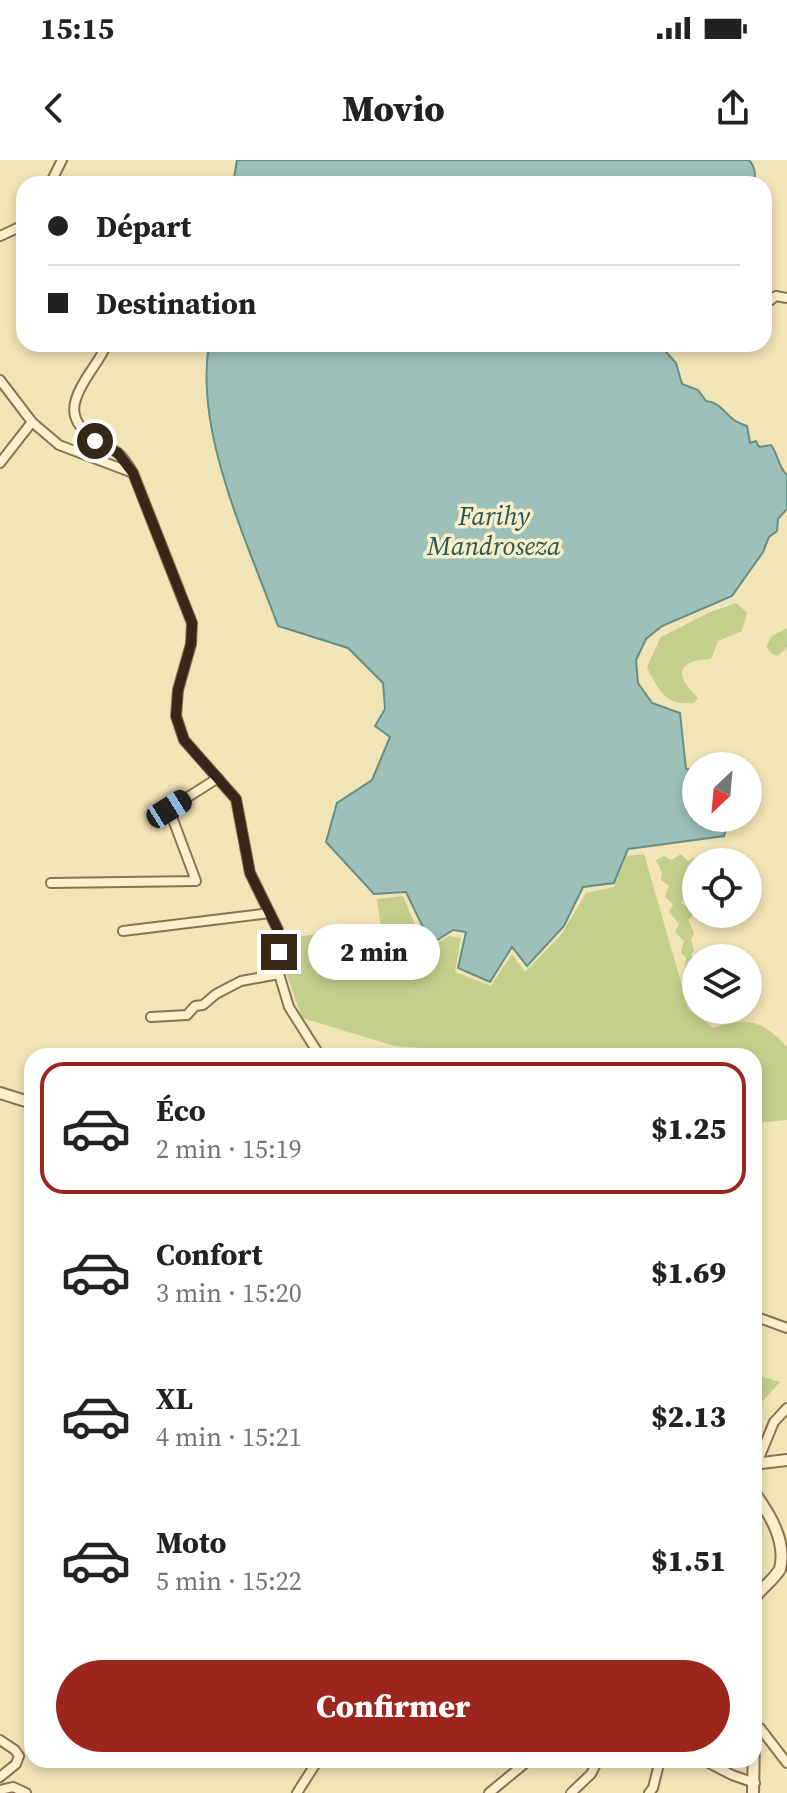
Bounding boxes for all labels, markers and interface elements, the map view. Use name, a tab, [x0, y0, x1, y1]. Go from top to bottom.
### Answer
text: 15:15	[40, 8, 114, 49]
text: Movio	[342, 84, 445, 133]
icon: back	[32, 86, 76, 130]
icon: share	[711, 86, 755, 130]
text: Départ	[96, 206, 191, 247]
text: Destination	[96, 283, 257, 324]
route start	[77, 423, 113, 459]
water label: Farihy Mandroseza	[426, 498, 561, 564]
north arrow	[682, 752, 762, 832]
map controls	[682, 752, 762, 1024]
car	[142, 786, 196, 832]
button: locate	[682, 848, 762, 928]
callout: 2 min	[307, 924, 439, 980]
route end	[261, 934, 297, 970]
text: 2 min	[340, 934, 408, 970]
button: layers	[682, 944, 762, 1024]
text: Éco	[156, 1090, 206, 1131]
icon: car	[60, 1092, 132, 1164]
text: $1.25	[651, 1108, 726, 1149]
text: 2 min · 15:19	[156, 1131, 302, 1167]
text: Confort	[156, 1234, 262, 1275]
icon: car	[60, 1236, 132, 1308]
text: $1.69	[651, 1252, 726, 1293]
text: 3 min · 15:20	[156, 1275, 302, 1311]
text: XL	[156, 1378, 193, 1419]
icon: car	[60, 1380, 132, 1452]
text: $2.13	[651, 1396, 726, 1437]
text: 4 min · 15:21	[156, 1419, 302, 1455]
text: Moto	[156, 1522, 227, 1563]
icon: car	[60, 1524, 132, 1596]
text: $1.51	[651, 1540, 726, 1581]
text: 5 min · 15:22	[156, 1563, 302, 1599]
button: Confirmer	[56, 1660, 730, 1752]

